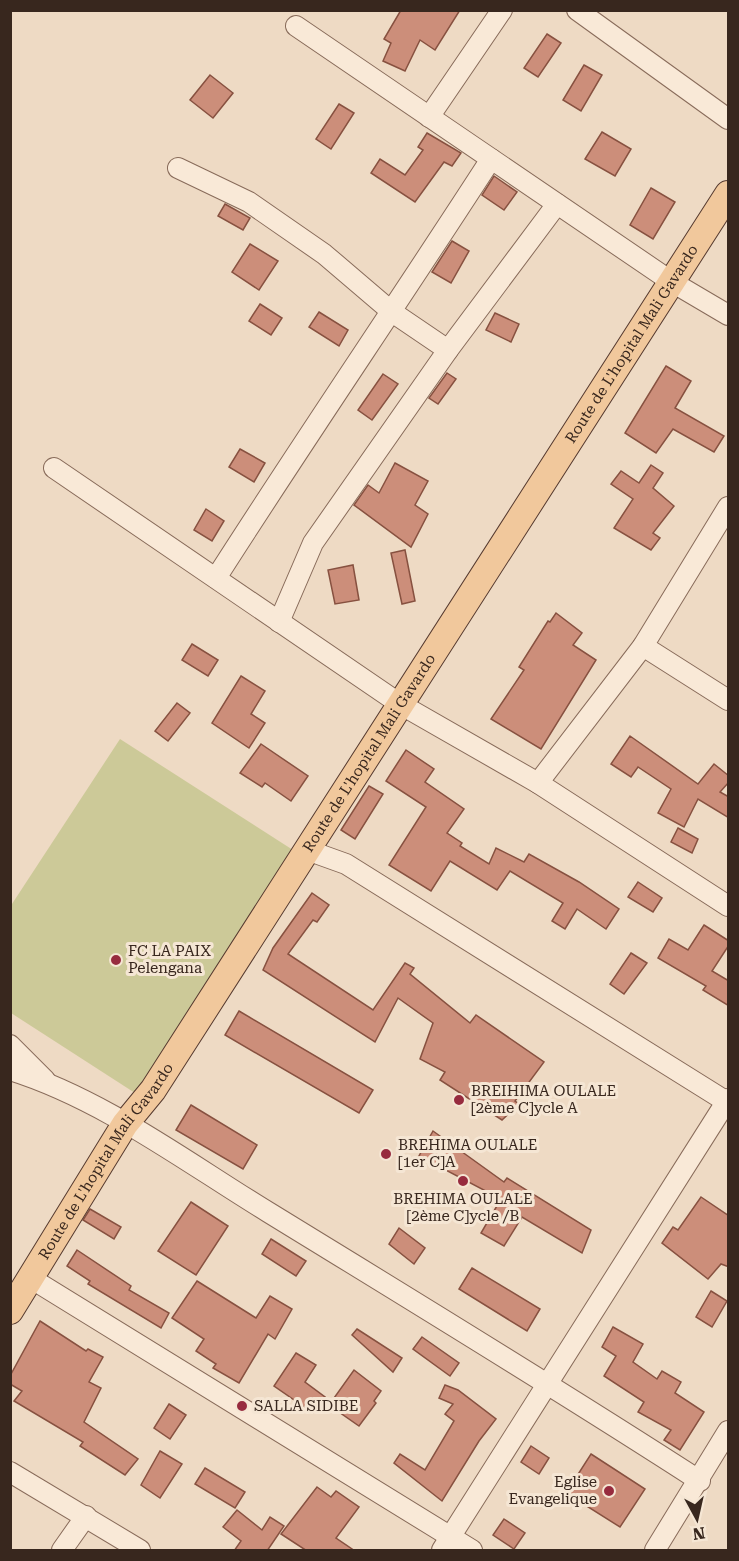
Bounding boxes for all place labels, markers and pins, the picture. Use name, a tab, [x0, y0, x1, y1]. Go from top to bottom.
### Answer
place label: FC LA PAIX Pelengana	[128, 942, 211, 977]
marker: FC LA PAIX Pelengana	[109, 953, 123, 967]
place label: BREIHIMA OULALE [2ème C]ycle A	[471, 1082, 616, 1117]
marker: BREIHIMA OULALE [2ème C]ycle A	[452, 1093, 466, 1107]
place label: BREHIMA OULALE [1er C]A	[398, 1136, 537, 1171]
marker: BREHIMA OULALE [1er C]A	[379, 1147, 393, 1161]
marker: BREHIMA OULALE [2ème C]ycle /B	[456, 1174, 470, 1188]
place label: BREHIMA OULALE [2ème C]ycle /B	[393, 1190, 533, 1225]
place label: SALLA SIDIBE	[254, 1397, 358, 1415]
marker: SALLA SIDIBE	[235, 1399, 249, 1413]
place label: Eglise Evangelique	[509, 1473, 597, 1508]
marker: Eglise Evangelique	[602, 1484, 616, 1498]

